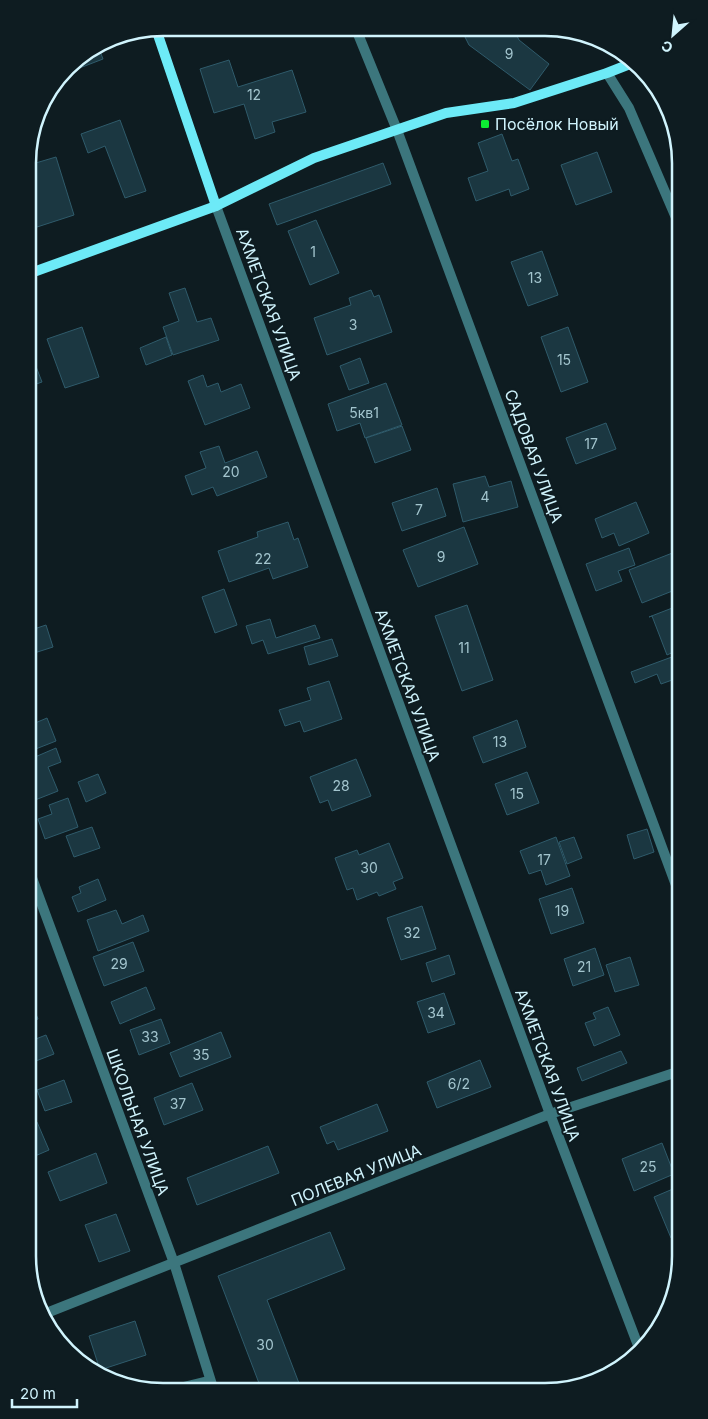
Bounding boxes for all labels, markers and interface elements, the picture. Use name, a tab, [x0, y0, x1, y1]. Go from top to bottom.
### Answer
north arrow	[648, 10, 698, 60]
text: С	[658, 37, 675, 57]
house number: 9	[505, 45, 513, 62]
house number: 12	[247, 86, 261, 103]
place label: Посёлок Новый	[495, 114, 619, 134]
marker: Посёлок Новый	[479, 118, 491, 130]
street label: АХМЕТСКАЯ УЛИЦА	[232, 225, 306, 383]
house number: 1	[310, 243, 316, 260]
house number: 13	[528, 269, 542, 286]
house number: 3	[349, 316, 357, 333]
house number: 15	[557, 351, 571, 368]
street label: САДОВАЯ УЛИЦА	[501, 386, 567, 526]
house number: 5кв1	[349, 404, 379, 421]
house number: 17	[584, 435, 598, 452]
house number: 20	[222, 463, 240, 480]
house number: 4	[480, 488, 490, 505]
house number: 7	[415, 501, 423, 518]
house number: 9	[437, 548, 445, 565]
house number: 22	[254, 550, 272, 567]
street label: АХМЕТСКАЯ УЛИЦА	[371, 606, 445, 764]
house number: 11	[458, 639, 470, 656]
house number: 13	[493, 733, 507, 750]
house number: 28	[332, 777, 350, 794]
house number: 15	[510, 785, 524, 802]
house number: 17	[537, 851, 551, 868]
house number: 30	[360, 859, 378, 876]
house number: 19	[555, 902, 569, 919]
house number: 32	[403, 924, 421, 941]
house number: 29	[110, 955, 128, 972]
house number: 21	[577, 958, 591, 975]
street label: АХМЕТСКАЯ УЛИЦА	[511, 986, 585, 1144]
house number: 34	[427, 1004, 445, 1021]
house number: 33	[141, 1028, 159, 1045]
street label: ШКОЛЬНАЯ УЛИЦА	[102, 1046, 174, 1198]
house number: 35	[192, 1046, 210, 1063]
house number: 6/2	[448, 1075, 470, 1092]
house number: 37	[170, 1095, 186, 1112]
street label: ПОЛЕВАЯ УЛИЦА	[288, 1140, 424, 1210]
house number: 25	[639, 1158, 657, 1175]
house number: 30	[256, 1336, 274, 1353]
scale bar	[12, 1376, 78, 1408]
text: 20 m	[20, 1384, 56, 1403]

